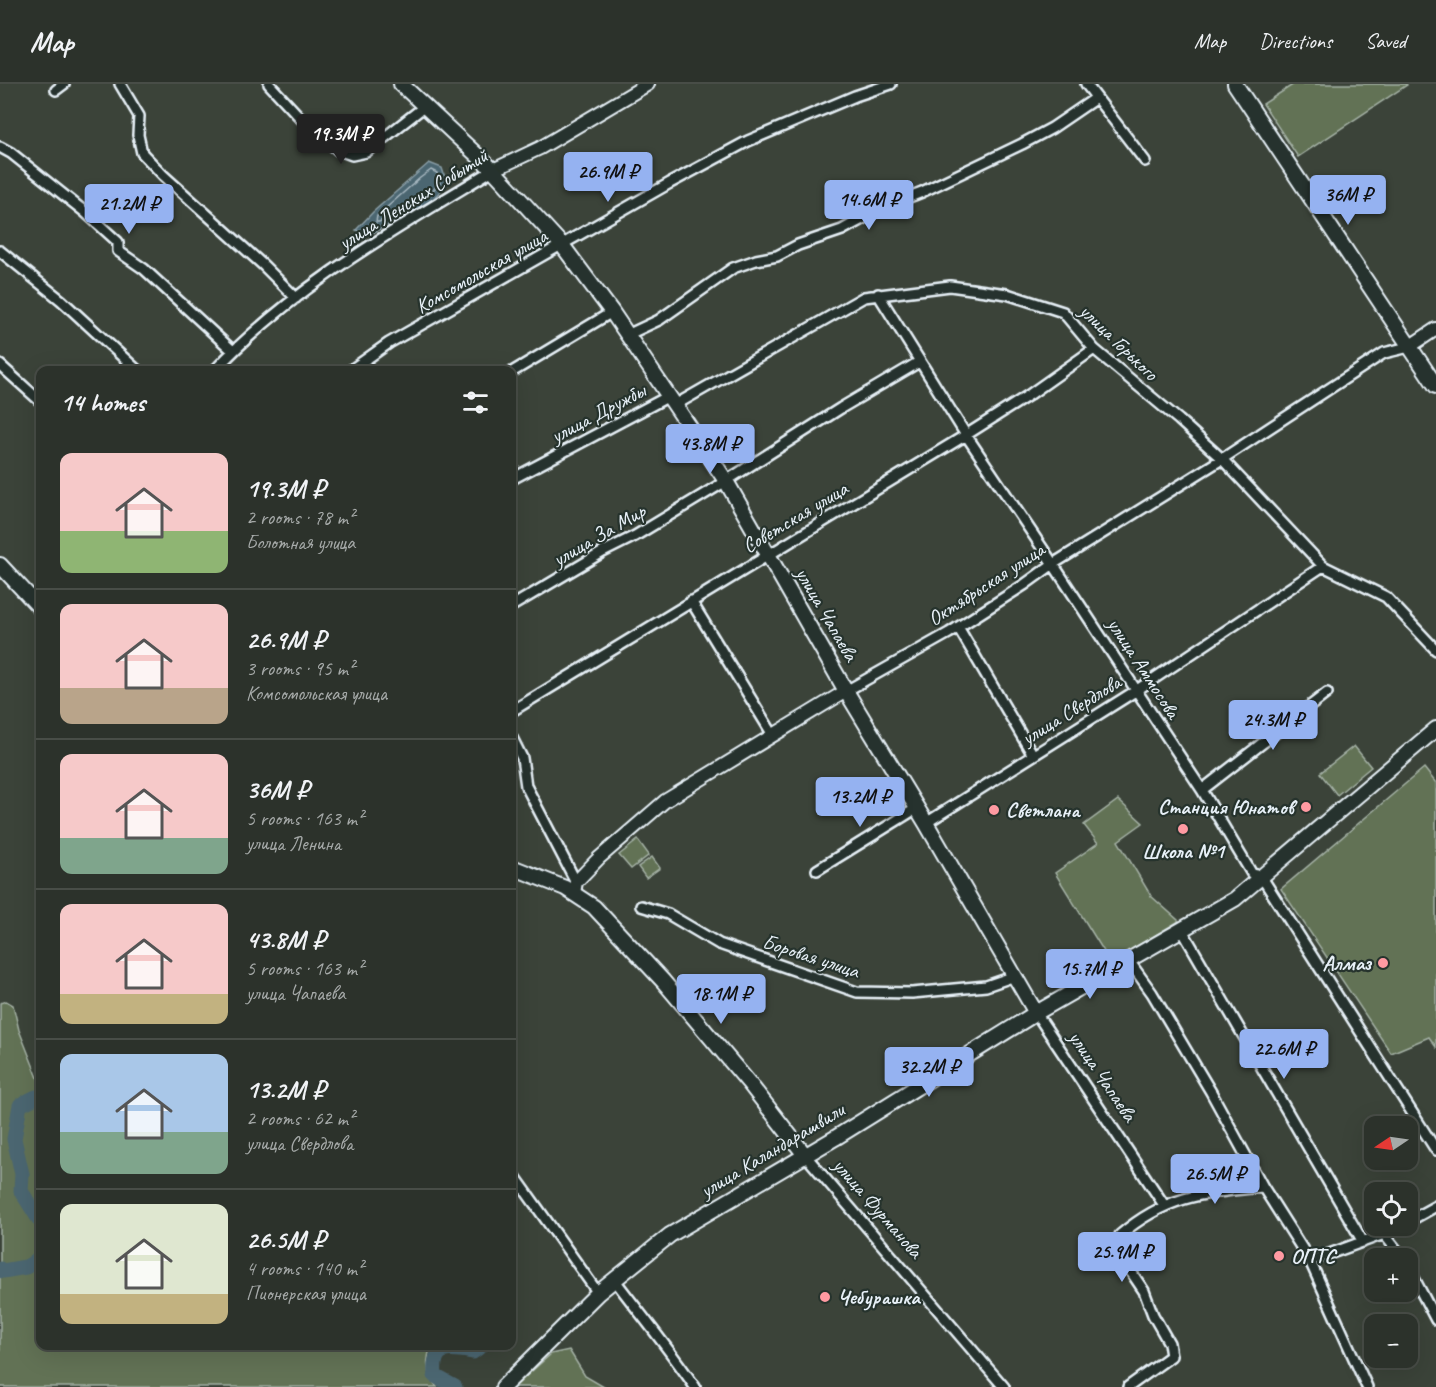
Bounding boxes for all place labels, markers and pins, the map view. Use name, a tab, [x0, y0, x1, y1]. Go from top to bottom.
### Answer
pin: 19.3M ₽	[286, 114, 396, 165]
pin: 26.9M ₽	[553, 152, 663, 203]
pin: 36M ₽	[1306, 175, 1390, 226]
pin: 14.6M ₽	[814, 180, 924, 231]
pin: 21.2M ₽	[74, 184, 184, 235]
pin: 43.8M ₽	[655, 424, 765, 475]
pin: 24.3M ₽	[1218, 700, 1328, 751]
pin: 13.2M ₽	[805, 777, 915, 828]
place label: Станция Юнатов	[1158, 794, 1298, 820]
place label: Светлана	[1006, 797, 1081, 823]
marker: Станция Юнатов	[1299, 800, 1313, 814]
marker: Светлана	[987, 803, 1001, 817]
marker: Школа №1	[1176, 822, 1190, 836]
place label: Школа №1	[1142, 838, 1227, 864]
pin: 15.7M ₽	[1035, 949, 1145, 1000]
place label: Алмаз	[1323, 950, 1373, 976]
marker: Алмаз	[1376, 956, 1390, 970]
pin: 18.1M ₽	[666, 974, 776, 1025]
pin: 22.6M ₽	[1229, 1029, 1339, 1080]
pin: 32.2M ₽	[874, 1047, 984, 1098]
pin: 26.5M ₽	[1160, 1154, 1270, 1205]
pin: 25.9M ₽	[1067, 1232, 1177, 1283]
place label: ОПТС	[1291, 1243, 1338, 1269]
marker: ОПТС	[1272, 1249, 1286, 1263]
place label: Чебурашка	[837, 1284, 921, 1311]
marker: Чебурашка	[818, 1290, 832, 1304]

